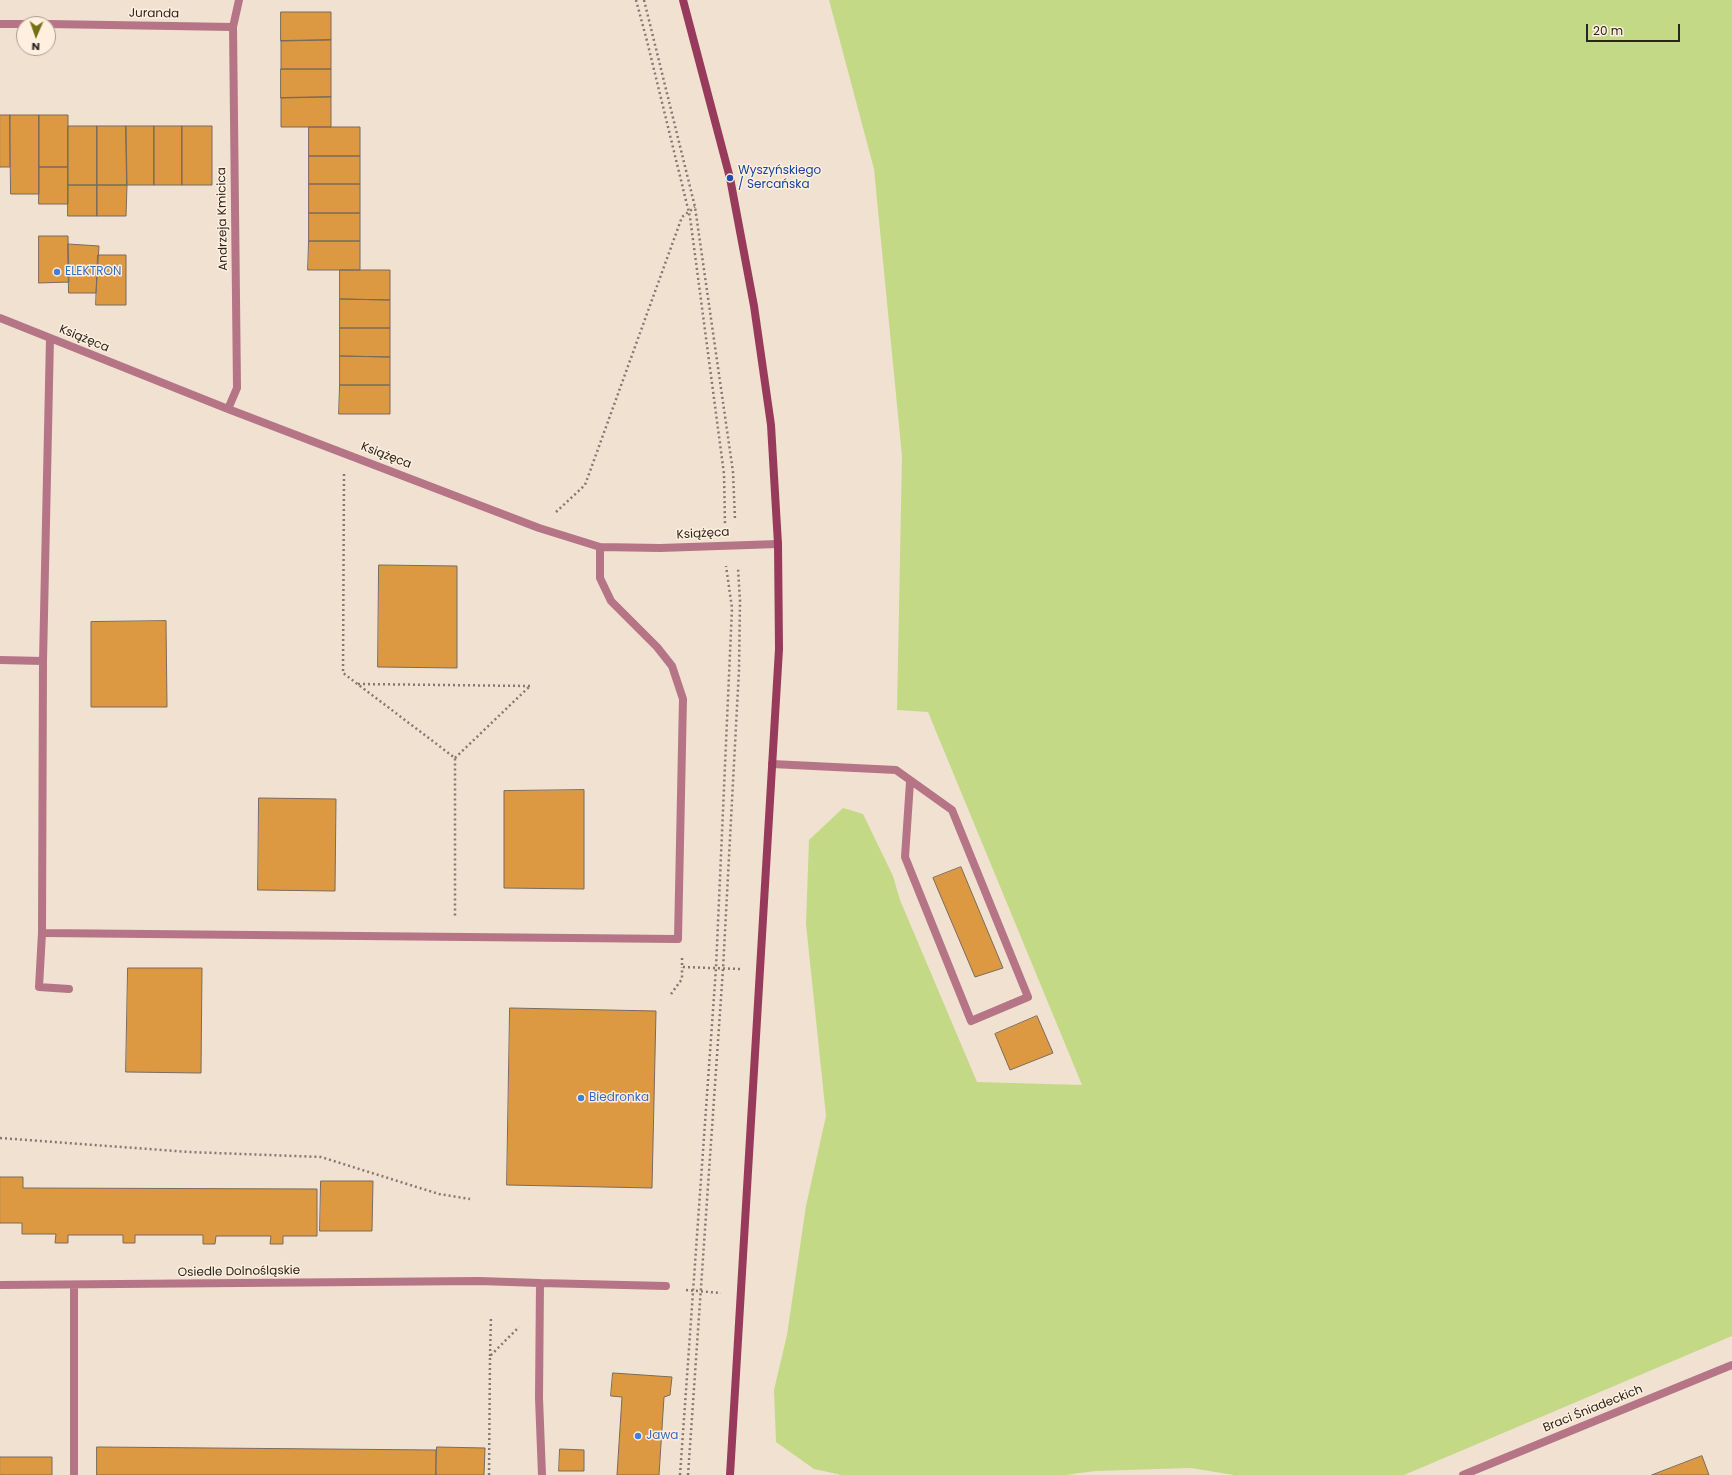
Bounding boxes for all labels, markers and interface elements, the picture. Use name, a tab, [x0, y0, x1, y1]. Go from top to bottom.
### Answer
street label: Juranda	[129, 6, 179, 22]
north arrow	[16, 16, 56, 56]
scale bar	[1588, 16, 1682, 42]
text: 20 m	[1593, 22, 1623, 39]
text: N	[31, 39, 40, 55]
place label: Wyszyńskiego / Sercańska	[738, 164, 821, 192]
street label: Andrzeja Kmicica	[215, 167, 231, 271]
marker: Wyszyńskiego / Sercańska	[725, 173, 735, 183]
place label: ELEKTRON	[65, 265, 121, 279]
marker: ELEKTRON	[52, 267, 62, 277]
street label: Książęca	[57, 322, 111, 356]
street label: Książęca	[359, 440, 413, 472]
street label: Książęca	[676, 525, 730, 543]
place label: Biedronka	[589, 1091, 649, 1105]
marker: Biedronka	[576, 1093, 586, 1103]
street label: Osiedle Dolnośląskie	[178, 1264, 300, 1280]
street label: Braci Śniadeckich	[1541, 1382, 1645, 1436]
place label: Jawa	[646, 1429, 678, 1443]
marker: Jawa	[633, 1431, 643, 1441]

